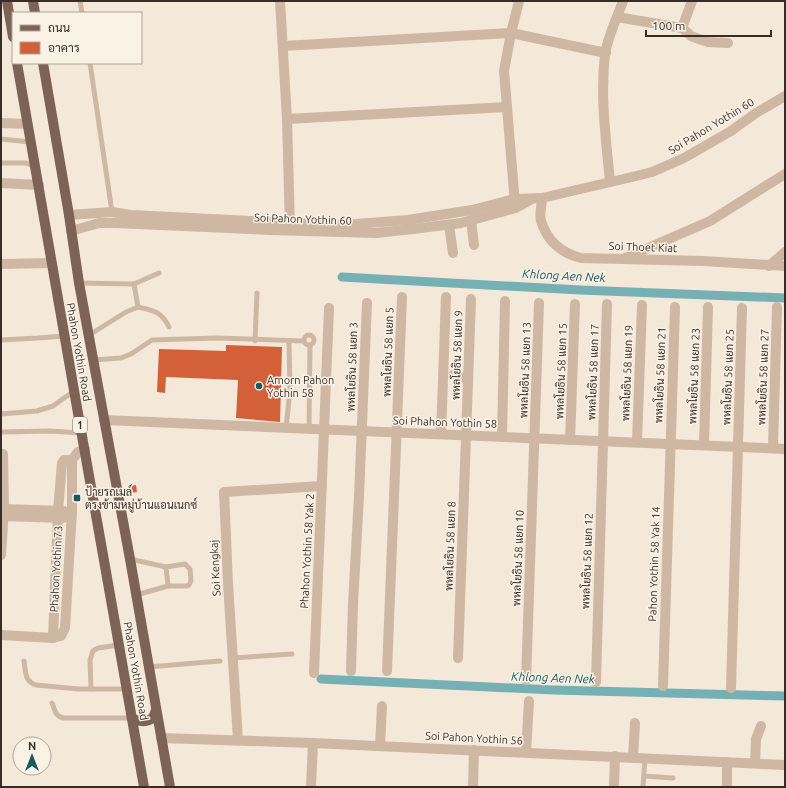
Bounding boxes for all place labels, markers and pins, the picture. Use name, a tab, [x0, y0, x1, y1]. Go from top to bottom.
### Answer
place label: Amorn Pahon Yothin 58	[267, 374, 334, 399]
marker: Amorn Pahon Yothin 58	[254, 381, 264, 391]
place label: ป้ายรถเมล์ ตรงข้ามหมู่บ้านแอนเนกซ์	[85, 484, 197, 513]
marker: ป้ายรถเมล์ ตรงข้ามหมู่บ้านแอนเนกซ์	[72, 493, 82, 503]

